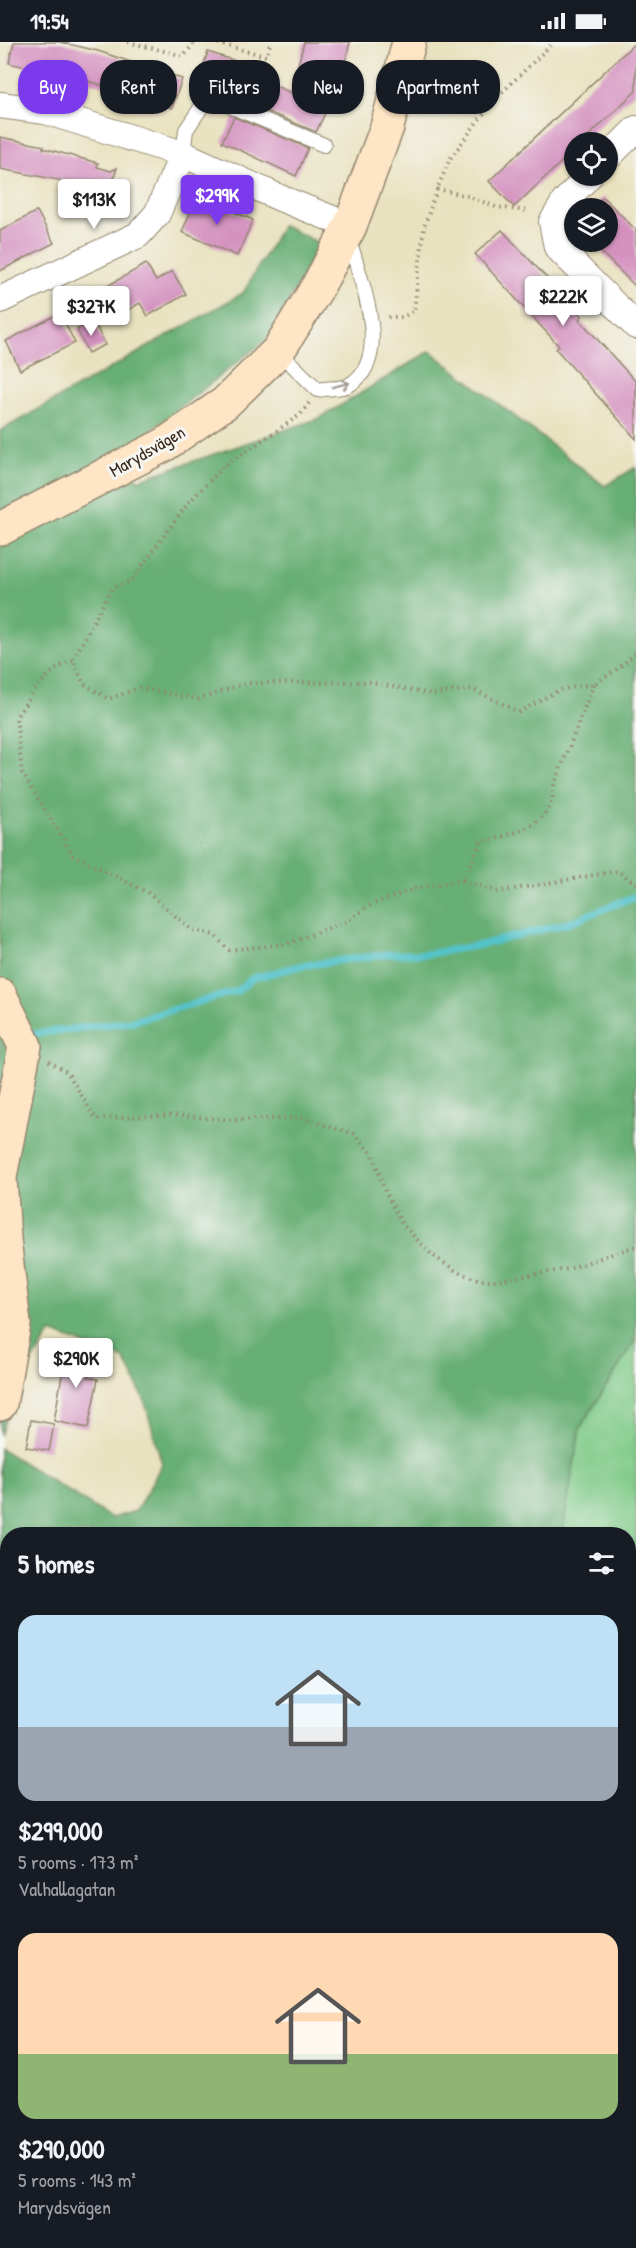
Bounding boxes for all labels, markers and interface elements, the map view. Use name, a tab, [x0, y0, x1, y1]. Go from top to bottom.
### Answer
text: 19:54	[30, 6, 69, 36]
chip: Buy	[18, 60, 88, 114]
chip: Rent	[100, 60, 177, 114]
chip: Filters	[189, 60, 280, 114]
chip: New	[292, 60, 364, 114]
chip: Apartment	[376, 60, 500, 114]
map controls	[564, 132, 618, 252]
button: locate	[564, 132, 618, 186]
pin: $299K	[175, 175, 259, 226]
pin: $113K	[52, 179, 136, 230]
text: $299K	[195, 181, 239, 208]
text: $113K	[72, 185, 116, 212]
button: layers	[564, 198, 618, 252]
pin: $222K	[521, 276, 605, 327]
text: $222K	[539, 282, 587, 309]
pin: $327K	[49, 286, 133, 337]
text: $327K	[67, 292, 115, 319]
one-way arrow	[331, 379, 350, 391]
street label: Marydsvägen	[104, 419, 190, 483]
pin: $290K	[34, 1338, 118, 1389]
text: $290K	[53, 1344, 99, 1371]
text: 5 homes	[18, 1546, 94, 1581]
icon: filters	[585, 1547, 618, 1580]
icon: home	[264, 1654, 372, 1762]
text: $299,000	[18, 1813, 103, 1848]
text: 5 rooms · 173 m²	[18, 1848, 138, 1875]
text: Valhallagatan	[18, 1875, 116, 1902]
icon: home	[264, 1972, 372, 2080]
text: $290,000	[18, 2131, 105, 2166]
text: 5 rooms · 143 m²	[18, 2166, 136, 2193]
text: Marydsvägen	[18, 2193, 111, 2220]

